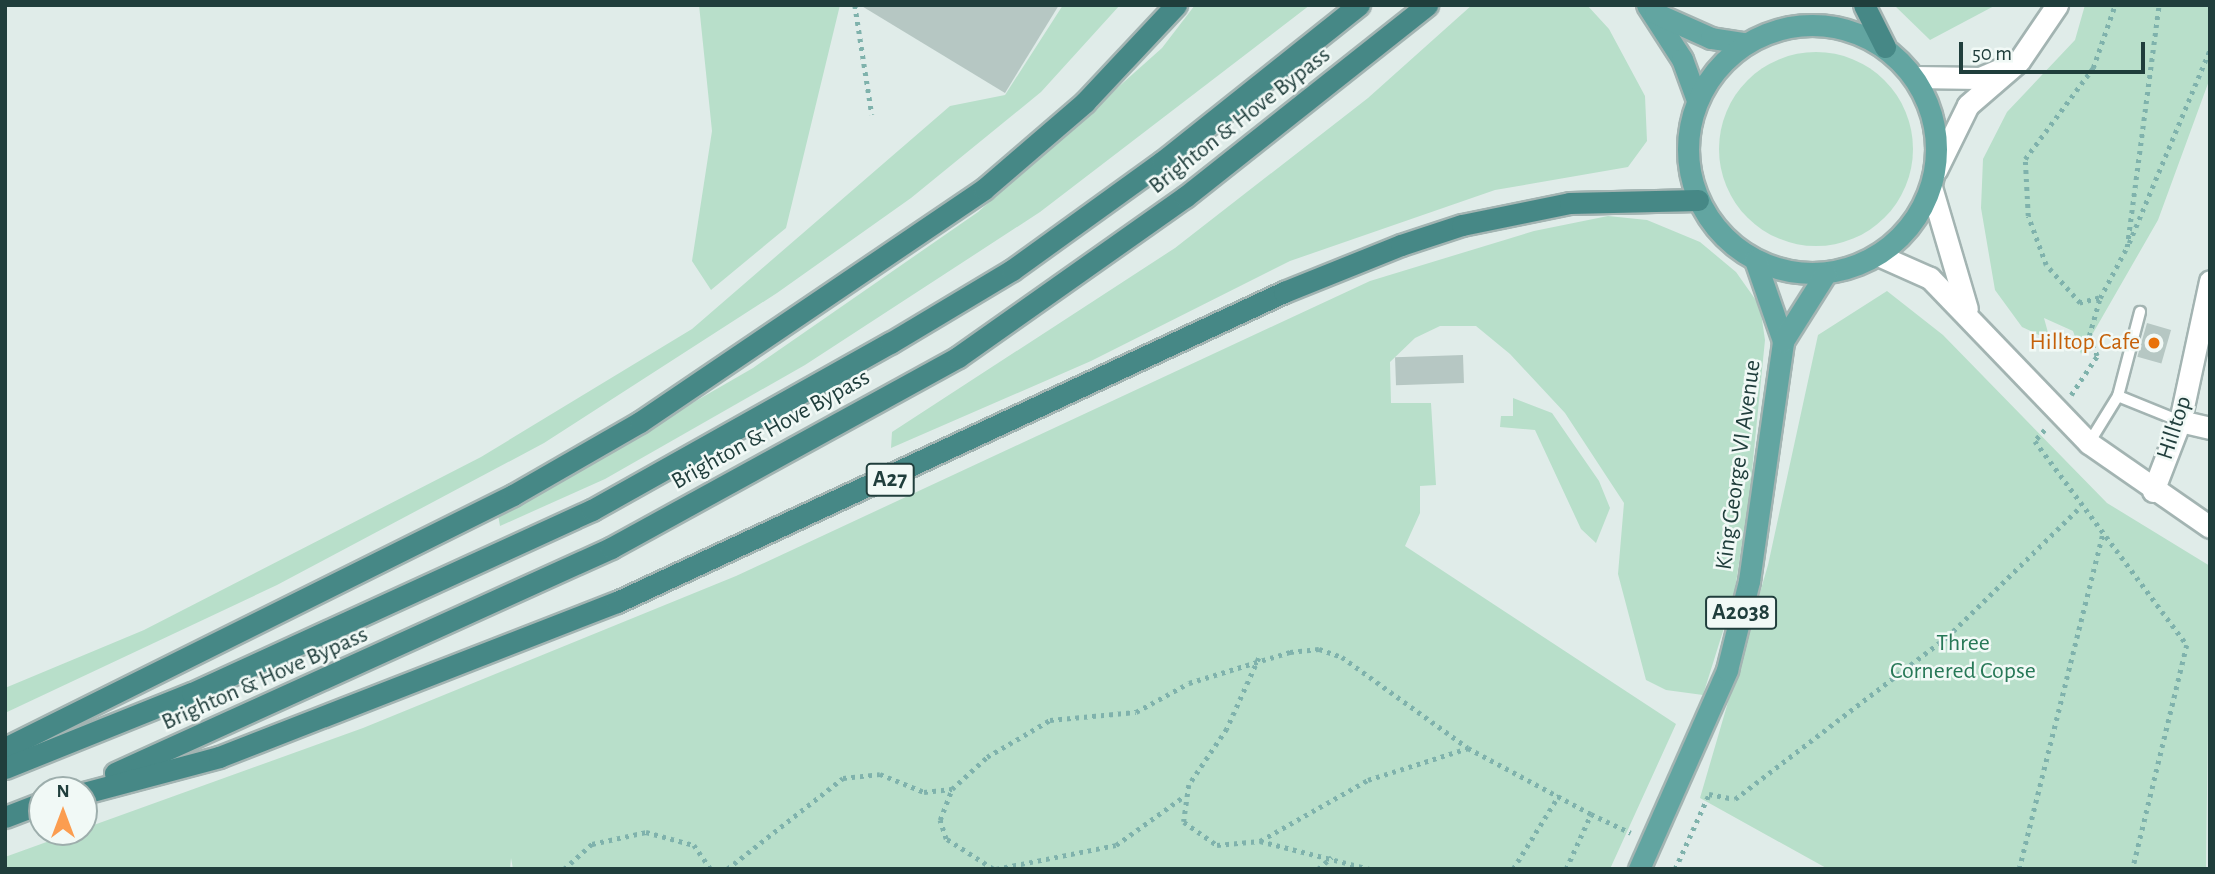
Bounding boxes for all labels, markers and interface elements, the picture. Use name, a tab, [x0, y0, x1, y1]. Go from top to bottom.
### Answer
scale bar	[1963, 28, 2148, 72]
street label: Brighton & Hove Bypass	[1143, 41, 1337, 201]
text: 50 m	[1972, 43, 2012, 64]
place label: Hilltop Cafe	[2029, 329, 2140, 357]
marker: Hilltop Cafe	[2146, 335, 2162, 351]
street label: King George VI Avenue	[1710, 358, 1768, 572]
street label: Brighton & Hove Bypass	[667, 363, 875, 497]
street label: Hilltop	[2151, 392, 2199, 464]
road number: A27	[866, 460, 914, 500]
road number: A2038	[1704, 594, 1778, 632]
street label: Brighton & Hove Bypass	[157, 621, 373, 737]
park label: Three Cornered Copse	[1890, 630, 2036, 686]
north arrow	[28, 776, 98, 846]
text: N	[56, 782, 70, 801]

